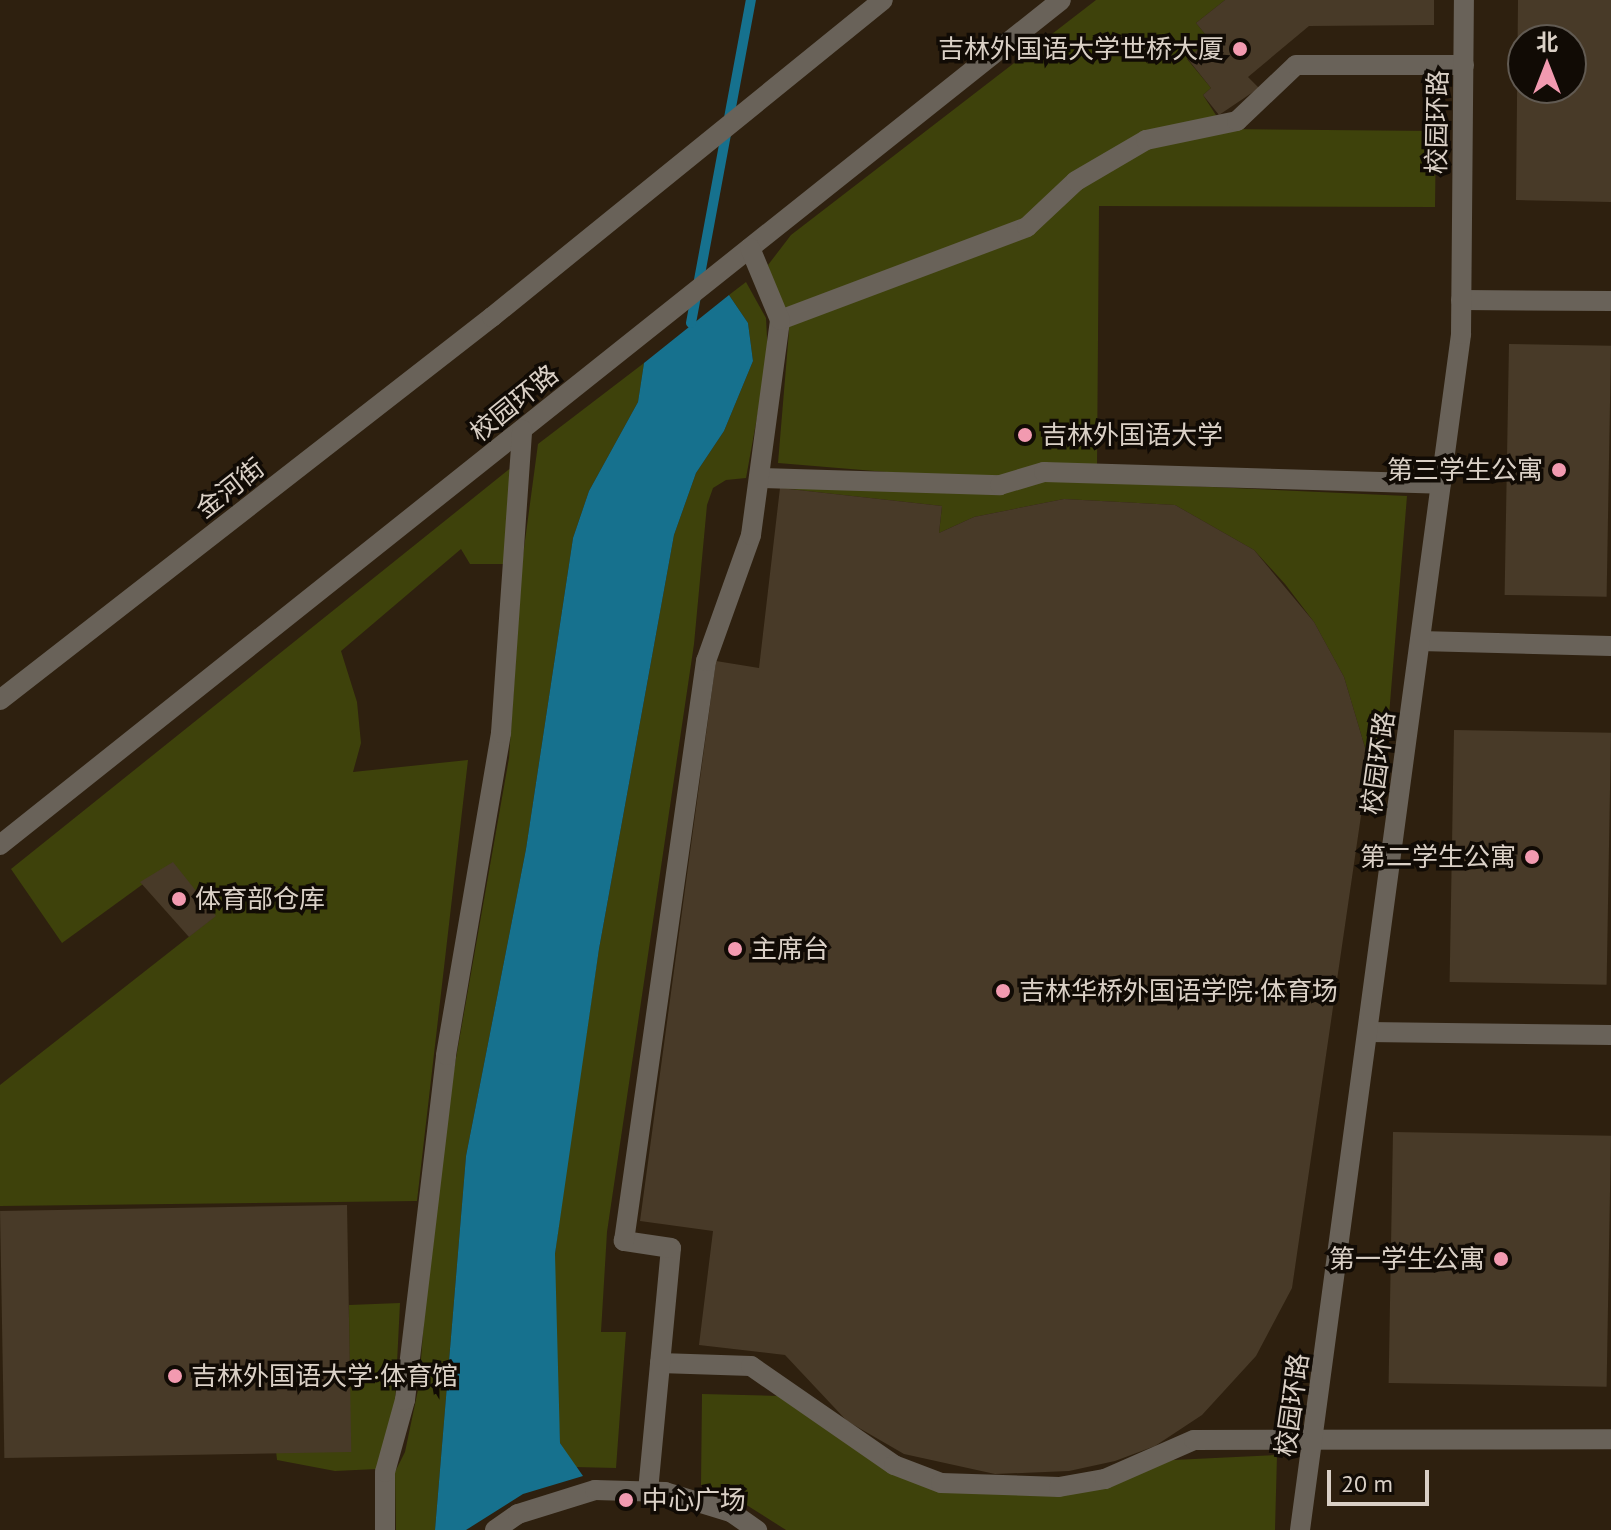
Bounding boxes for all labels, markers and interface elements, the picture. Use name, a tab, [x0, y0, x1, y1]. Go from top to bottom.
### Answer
north arrow	[1507, 24, 1587, 104]
text: 北	[1536, 28, 1558, 56]
place label: 吉林外国语大学世桥大厦	[938, 33, 1224, 65]
marker: 吉林外国语大学世桥大厦	[1231, 40, 1249, 58]
street label: 校园环路	[1420, 70, 1454, 174]
street label: 校园环路	[464, 358, 564, 448]
place label: 吉林外国语大学	[1041, 419, 1223, 451]
marker: 吉林外国语大学	[1016, 426, 1034, 444]
street label: 金河街	[190, 452, 270, 524]
place label: 第三学生公寓	[1387, 454, 1543, 486]
marker: 第三学生公寓	[1550, 461, 1568, 479]
street label: 校园环路	[1355, 709, 1401, 817]
place label: 第二学生公寓	[1360, 841, 1516, 873]
marker: 第二学生公寓	[1523, 848, 1541, 866]
place label: 体育部仓库	[195, 883, 325, 915]
marker: 体育部仓库	[170, 890, 188, 908]
place label: 主席台	[751, 933, 829, 965]
marker: 主席台	[726, 940, 744, 958]
place label: 吉林华桥外国语学院·体育场	[1019, 975, 1338, 1007]
marker: 吉林华桥外国语学院·体育场	[994, 982, 1012, 1000]
place label: 第一学生公寓	[1329, 1243, 1485, 1275]
marker: 第一学生公寓	[1492, 1250, 1510, 1268]
street label: 校园环路	[1269, 1351, 1315, 1459]
place label: 吉林外国语大学·体育馆	[191, 1360, 458, 1392]
marker: 吉林外国语大学·体育馆	[166, 1367, 184, 1385]
scale bar	[1331, 1454, 1433, 1504]
text: 20 m	[1341, 1468, 1393, 1499]
place label: 中心广场	[642, 1484, 746, 1516]
marker: 中心广场	[617, 1491, 635, 1509]

